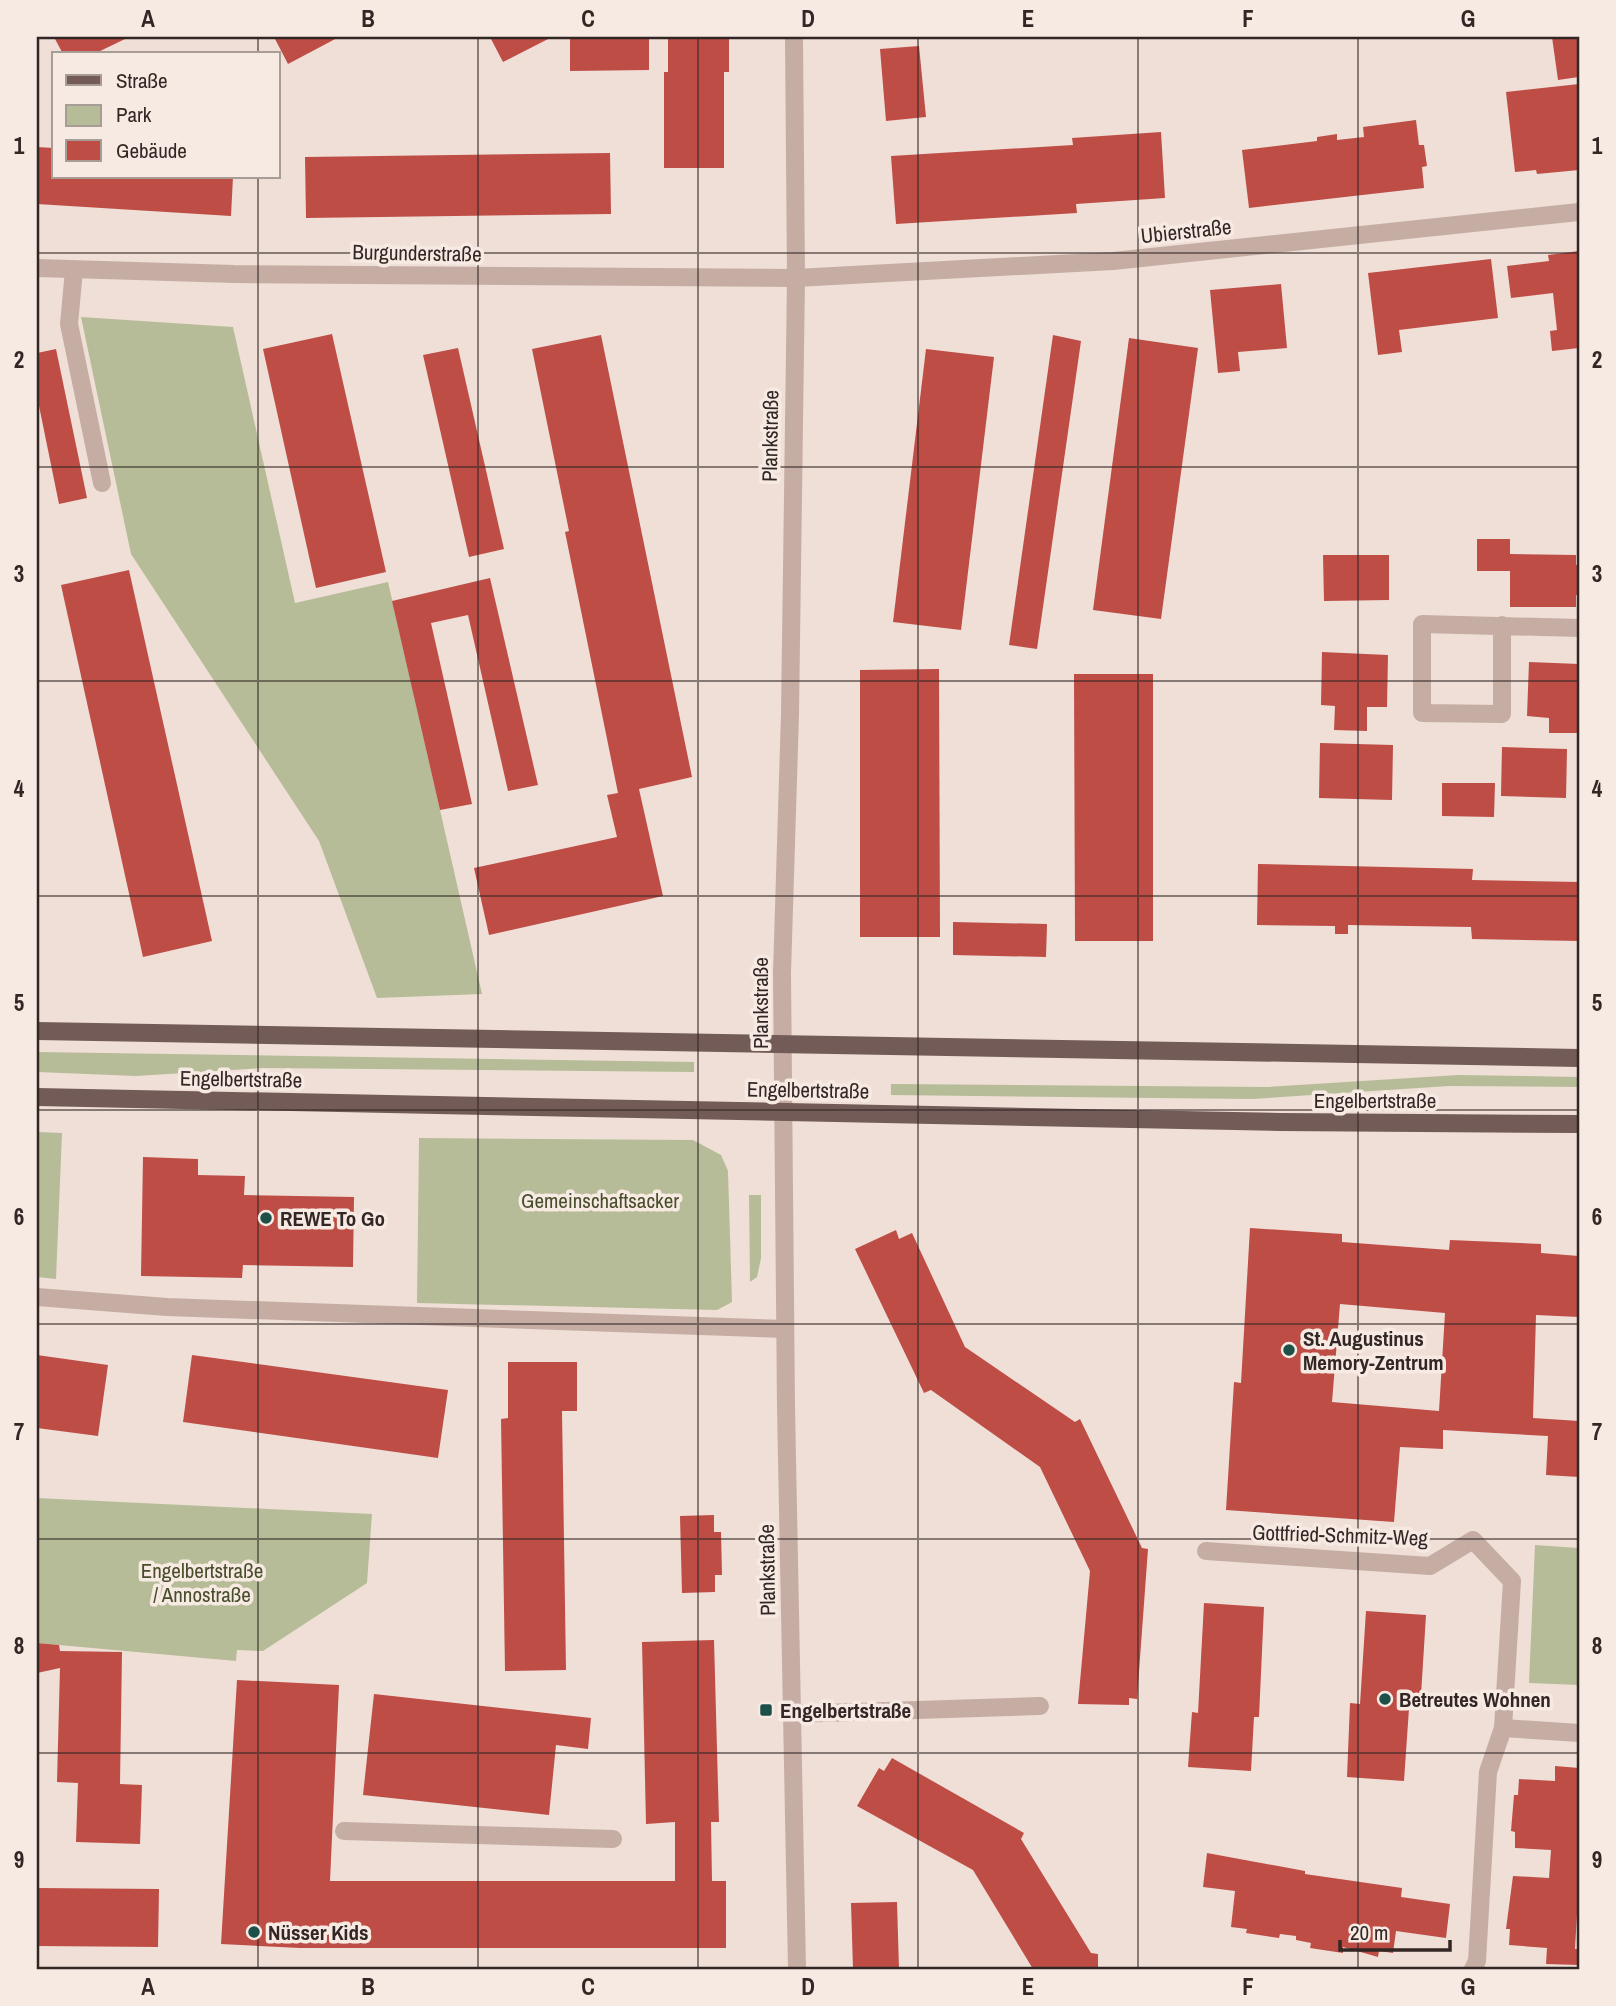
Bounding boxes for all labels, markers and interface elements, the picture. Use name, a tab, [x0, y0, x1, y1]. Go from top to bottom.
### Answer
text: A	[141, 3, 155, 34]
text: B	[361, 3, 375, 34]
text: C	[581, 3, 595, 34]
text: D	[801, 3, 815, 34]
text: E	[1022, 3, 1034, 34]
text: F	[1242, 3, 1254, 34]
text: G	[1461, 3, 1475, 34]
legend	[52, 52, 280, 178]
text: Straße	[116, 66, 168, 95]
text: Park	[116, 100, 152, 129]
text: 1	[14, 130, 25, 161]
text: 1	[1592, 130, 1603, 161]
text: Gebäude	[116, 136, 187, 165]
street label: Ubierstraße	[1139, 212, 1233, 250]
street label: Burgunderstraße	[352, 237, 482, 269]
text: 2	[14, 344, 24, 375]
text: 2	[1592, 344, 1602, 375]
street label: Plankstraße	[755, 390, 785, 482]
text: 3	[14, 558, 24, 589]
text: 3	[1592, 558, 1602, 589]
text: 4	[14, 773, 25, 804]
text: 4	[1592, 773, 1603, 804]
street label: Plankstraße	[746, 957, 775, 1049]
text: 5	[14, 987, 24, 1018]
text: 5	[1592, 987, 1602, 1018]
street label: Engelbertstraße	[179, 1063, 303, 1095]
street label: Engelbertstraße	[746, 1074, 870, 1106]
street label: Engelbertstraße	[1314, 1086, 1436, 1115]
park label: Gemeinschaftsacker	[521, 1186, 679, 1215]
text: 6	[14, 1201, 24, 1232]
text: 6	[1592, 1201, 1602, 1232]
place label: REWE To Go	[280, 1204, 385, 1233]
marker: REWE To Go	[258, 1210, 274, 1226]
place label: St. Augustinus Memory-Zentrum	[1303, 1324, 1444, 1377]
marker: St. Augustinus Memory-Zentrum	[1281, 1342, 1297, 1358]
text: 7	[14, 1416, 24, 1447]
text: 7	[1592, 1416, 1602, 1447]
street label: Gottfried-Schmitz-Weg	[1252, 1517, 1429, 1553]
street label: Plankstraße	[752, 1524, 782, 1616]
park label: Engelbertstraße / Annostraße	[141, 1556, 263, 1609]
text: 8	[14, 1630, 24, 1661]
text: 8	[1592, 1630, 1602, 1661]
place label: Betreutes Wohnen	[1399, 1685, 1551, 1714]
marker: Betreutes Wohnen	[1377, 1691, 1393, 1707]
place label: Engelbertstraße	[780, 1696, 911, 1725]
marker: Engelbertstraße	[758, 1702, 774, 1718]
text: 9	[14, 1844, 24, 1875]
text: 9	[1592, 1844, 1602, 1875]
scale bar	[1340, 1908, 1450, 1952]
place label: Nüsser Kids	[268, 1918, 369, 1947]
text: 20 m	[1350, 1918, 1388, 1947]
marker: Nüsser Kids	[246, 1924, 262, 1940]
text: A	[141, 1971, 155, 2002]
text: B	[361, 1971, 375, 2002]
text: C	[581, 1971, 595, 2002]
text: D	[801, 1971, 815, 2002]
text: E	[1022, 1971, 1034, 2002]
text: F	[1242, 1971, 1254, 2002]
text: G	[1461, 1971, 1475, 2002]

